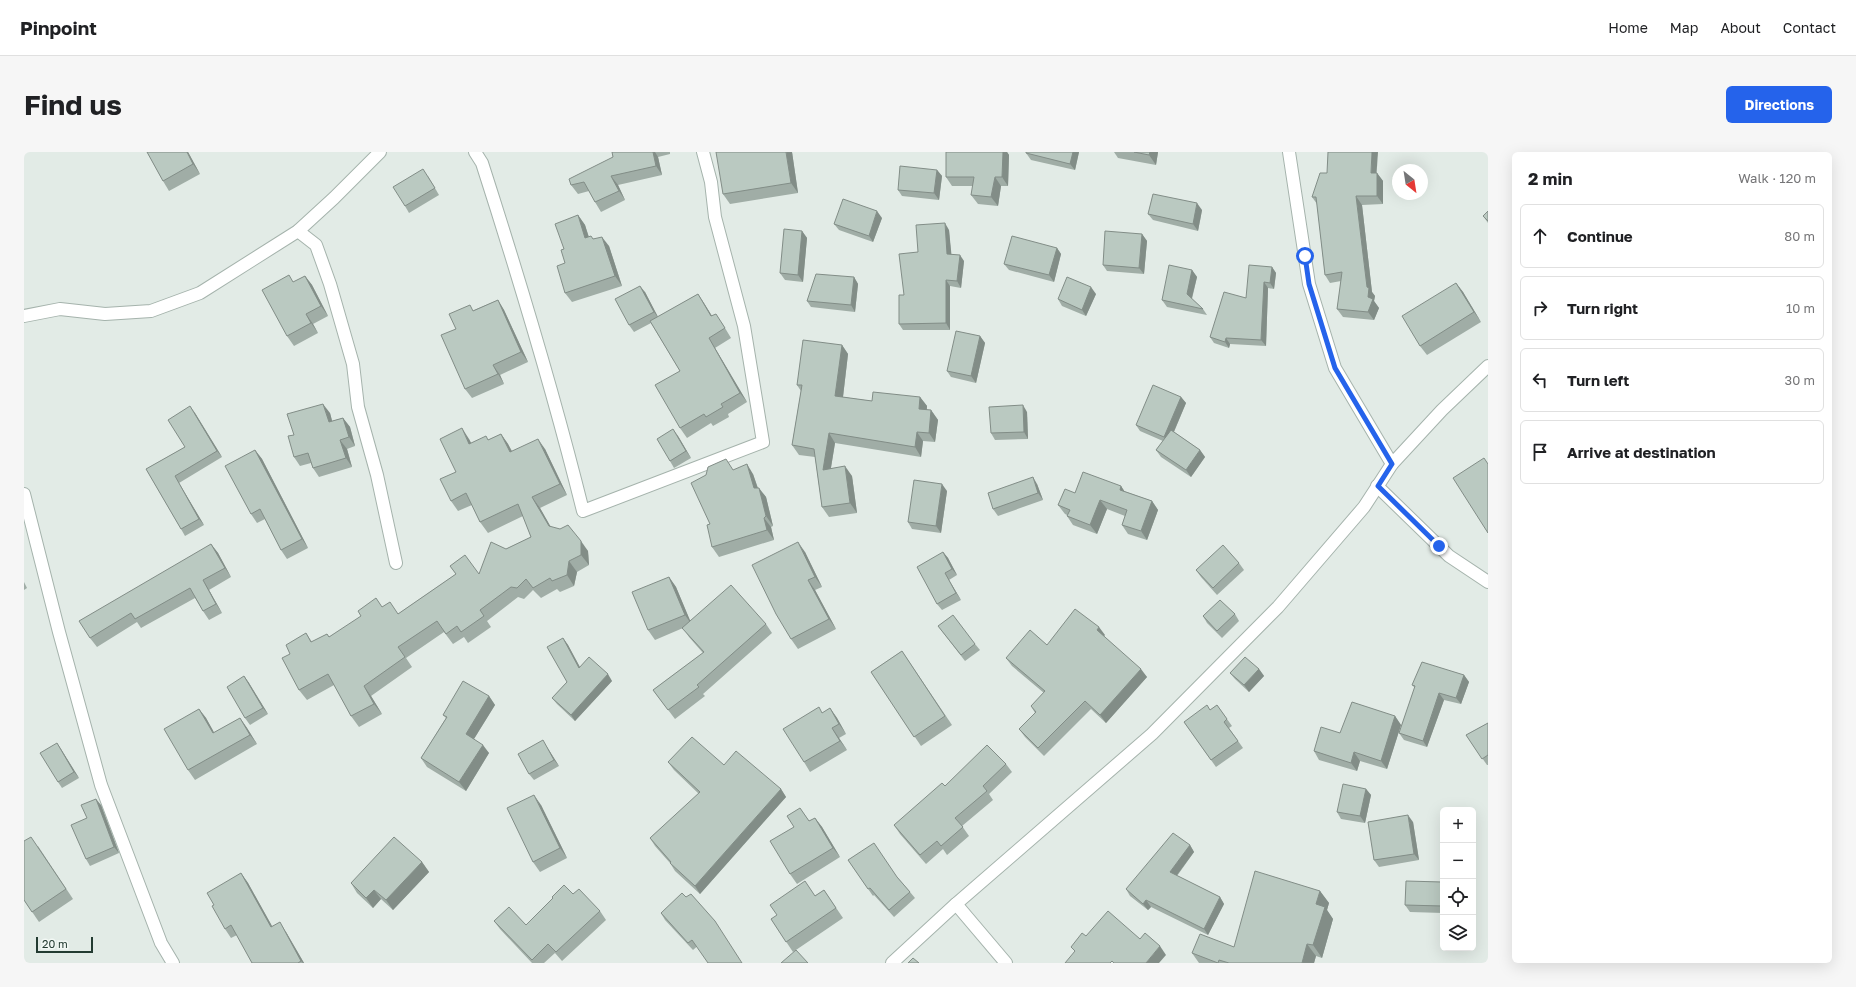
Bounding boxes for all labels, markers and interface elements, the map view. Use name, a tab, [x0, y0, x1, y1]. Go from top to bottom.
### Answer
text: Pinpoint	[20, 16, 97, 39]
text: Home	[1608, 19, 1648, 36]
text: Map	[1670, 19, 1698, 36]
text: About	[1720, 19, 1761, 36]
text: Contact	[1783, 19, 1836, 36]
button: Directions	[1726, 86, 1832, 123]
text: Find us	[24, 88, 122, 121]
north arrow	[1392, 164, 1428, 200]
text: 2 min	[1528, 168, 1572, 189]
text: Walk · 120 m	[1738, 170, 1816, 186]
icon: ahead	[1529, 225, 1551, 247]
text: Continue	[1567, 227, 1633, 245]
text: 80 m	[1784, 228, 1815, 244]
route start	[1296, 247, 1314, 265]
icon: right	[1529, 297, 1551, 319]
text: Turn right	[1567, 299, 1638, 317]
text: 10 m	[1786, 300, 1815, 316]
icon: left	[1529, 369, 1551, 391]
text: Turn left	[1567, 371, 1629, 389]
text: 30 m	[1785, 372, 1815, 388]
icon: arrive	[1529, 441, 1551, 463]
text: Arrive at destination	[1567, 443, 1716, 461]
route end	[1430, 537, 1448, 555]
map controls	[1440, 807, 1476, 951]
button: +	[1440, 807, 1476, 843]
button: −	[1440, 843, 1476, 879]
button: locate	[1440, 879, 1476, 915]
button: layers	[1440, 915, 1476, 951]
scale bar	[36, 935, 93, 954]
text: 20 m	[42, 937, 68, 950]

